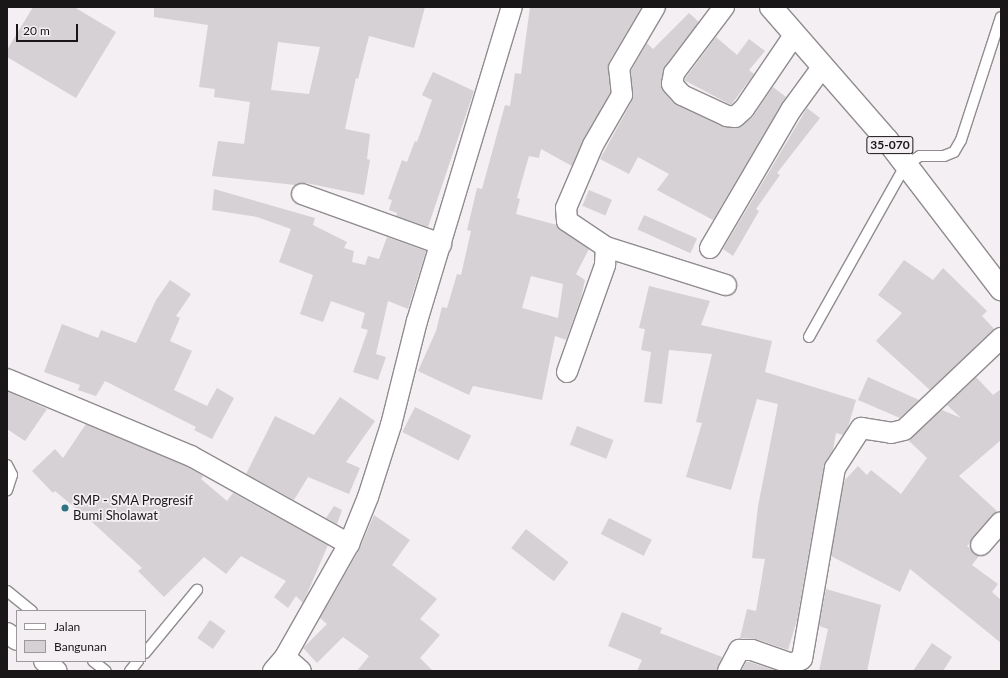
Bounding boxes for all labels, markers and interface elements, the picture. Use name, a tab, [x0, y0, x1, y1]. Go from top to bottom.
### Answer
scale bar	[18, 16, 80, 42]
text: 20 m	[23, 23, 50, 38]
road number: 35-070	[866, 135, 914, 155]
place label: SMP - SMA Progresif Bumi Sholawat	[73, 493, 194, 524]
marker: SMP - SMA Progresif Bumi Sholawat	[60, 503, 70, 513]
legend	[16, 610, 146, 662]
text: Jalan	[54, 619, 80, 634]
text: Bangunan	[54, 639, 107, 654]

